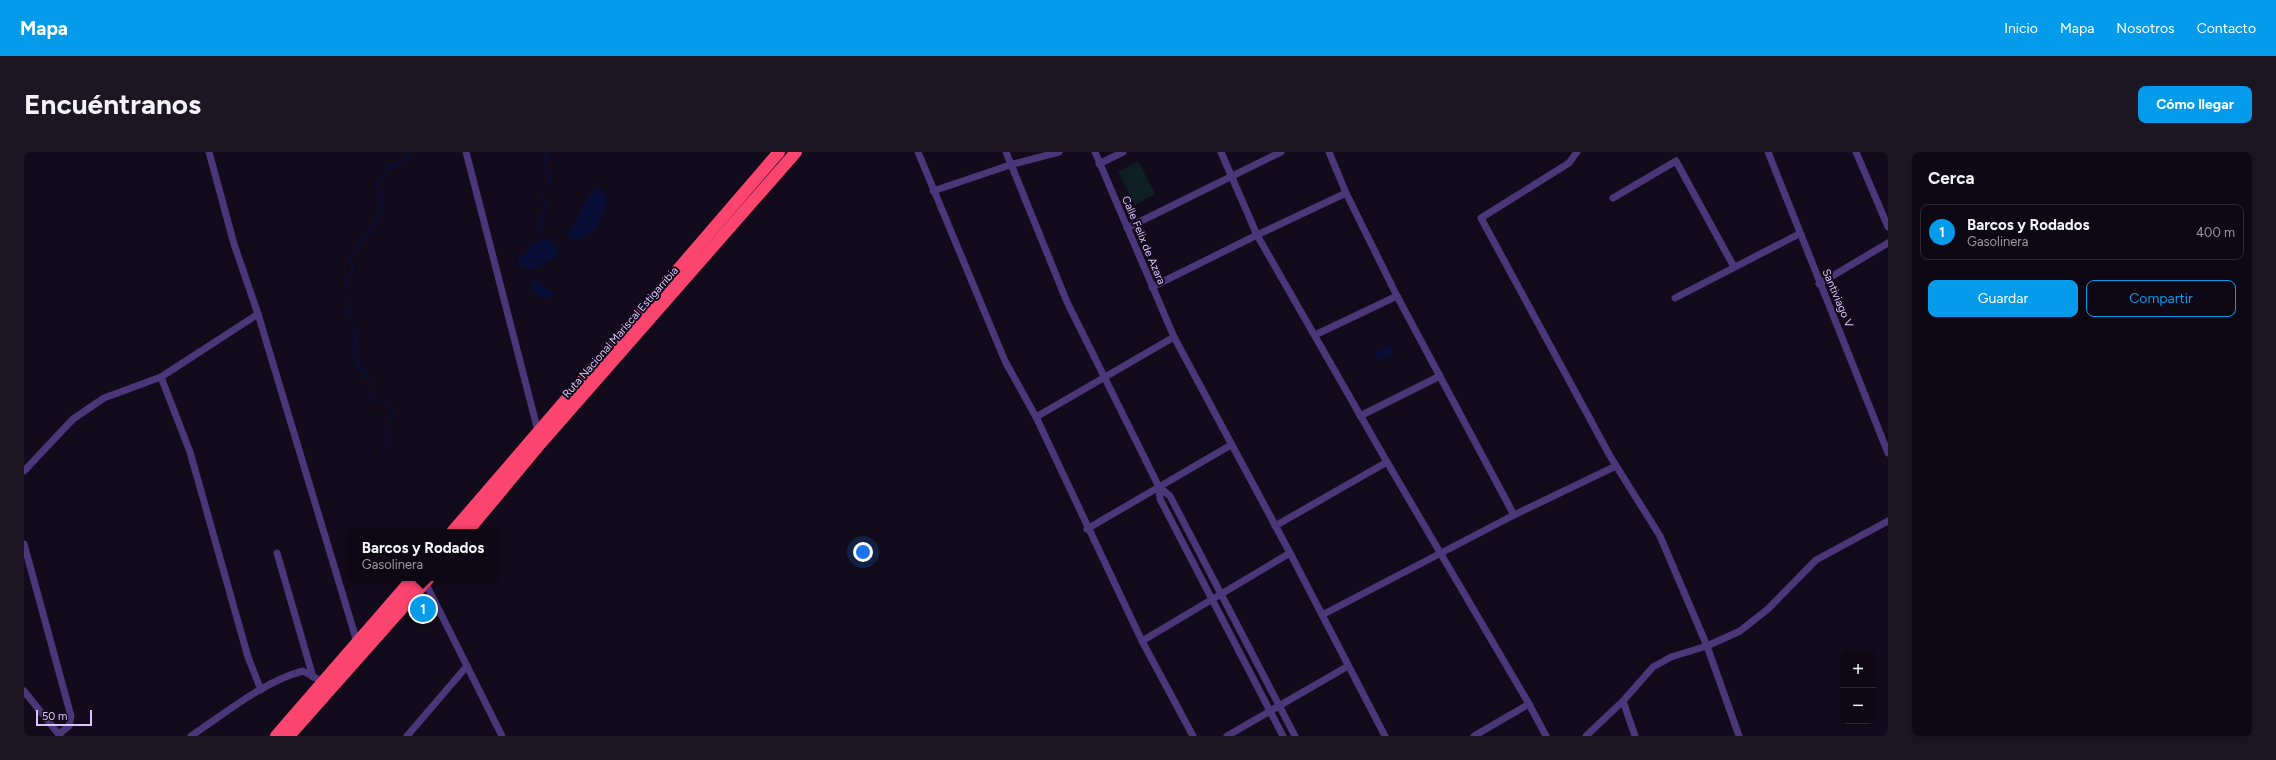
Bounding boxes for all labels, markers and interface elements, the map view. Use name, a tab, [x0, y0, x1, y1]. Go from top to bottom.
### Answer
text: Mapa	[20, 17, 68, 40]
text: Inicio	[2004, 20, 2038, 37]
text: Mapa	[2060, 20, 2094, 37]
text: Nosotros	[2116, 20, 2175, 37]
text: Contacto	[2197, 20, 2256, 37]
button: Cómo llegar	[2138, 86, 2252, 123]
text: Encuéntranos	[24, 87, 201, 121]
text: Cerca	[1928, 168, 1975, 188]
street label: Calle Felix de Azara	[1119, 194, 1168, 286]
text: Barcos y Rodados	[1967, 216, 2089, 234]
text: 1	[1939, 225, 1945, 240]
text: 400 m	[2196, 225, 2235, 240]
text: Gasolinera	[1967, 234, 2028, 249]
street label: Ruta Nacional Mariscal Estigarribia	[560, 264, 681, 401]
street label: Santiviago V	[1819, 267, 1856, 330]
button: Guardar	[1928, 280, 2078, 317]
button: Compartir	[2086, 280, 2236, 317]
popup	[347, 529, 499, 581]
text: Barcos y Rodados	[362, 539, 484, 557]
your location	[853, 542, 873, 562]
text: Gasolinera	[362, 557, 423, 572]
pin: 1	[410, 594, 436, 624]
map controls	[1840, 652, 1876, 724]
button: +	[1840, 652, 1876, 688]
button: −	[1840, 688, 1876, 724]
scale bar	[36, 708, 92, 727]
text: 50 m	[42, 710, 67, 723]

